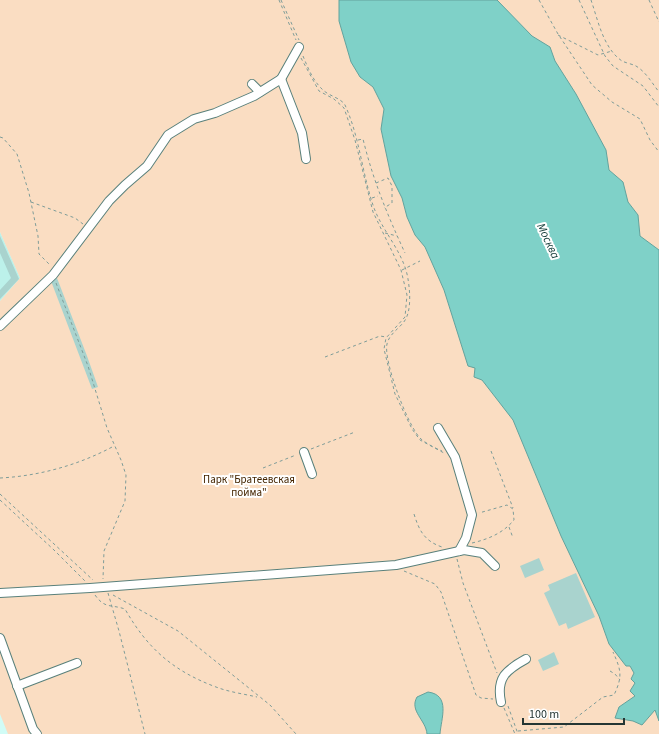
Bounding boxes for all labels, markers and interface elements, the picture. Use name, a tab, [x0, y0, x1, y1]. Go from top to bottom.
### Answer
water label: Москва	[532, 220, 564, 262]
park label: Парк "Братеевская пойма"	[203, 472, 295, 500]
scale bar	[523, 700, 624, 726]
text: 100 m	[529, 706, 559, 723]

